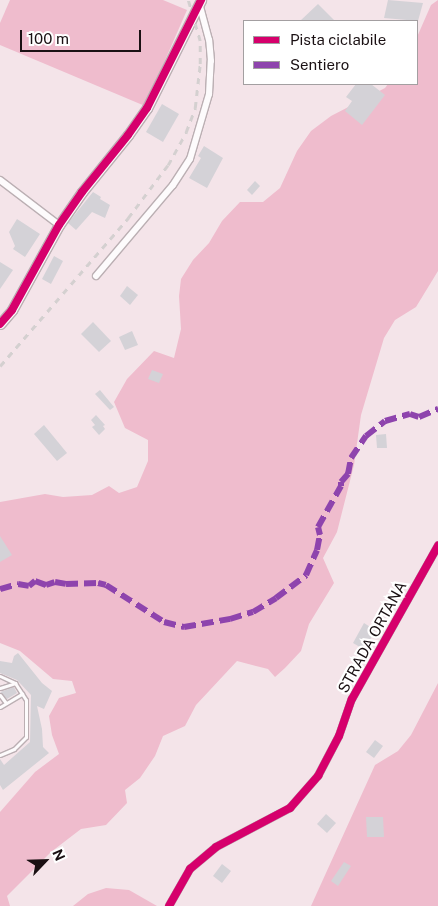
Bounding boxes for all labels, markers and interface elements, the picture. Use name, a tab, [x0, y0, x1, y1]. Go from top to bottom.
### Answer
scale bar	[22, 20, 144, 52]
legend	[243, 20, 418, 85]
text: 100 m	[28, 30, 69, 47]
text: Pista ciclabile	[290, 31, 386, 48]
text: Sentiero	[290, 56, 349, 73]
street label: STRADA ORTANA	[334, 578, 410, 696]
north arrow	[20, 836, 70, 886]
text: N	[49, 847, 68, 863]

